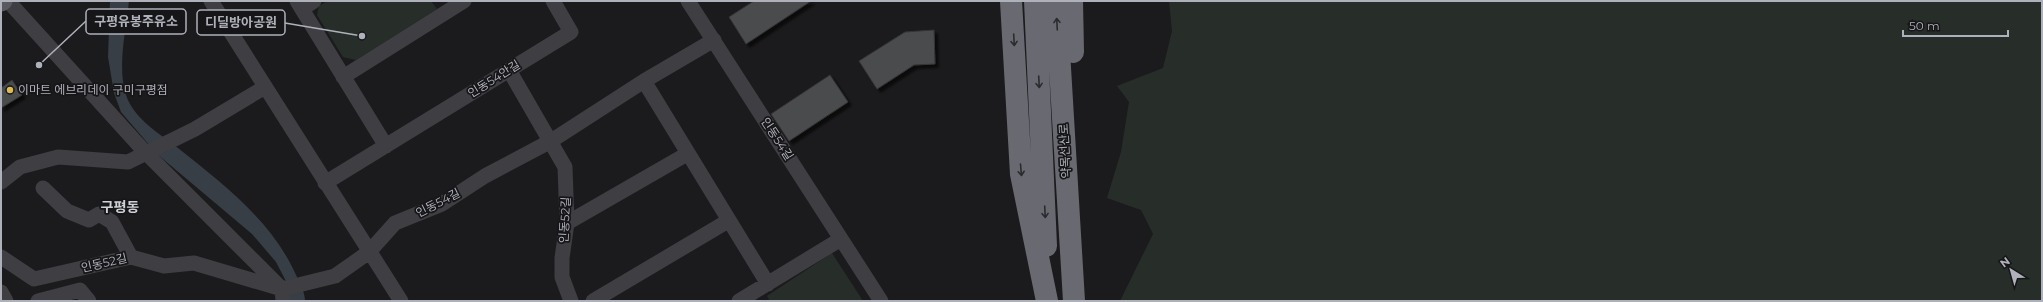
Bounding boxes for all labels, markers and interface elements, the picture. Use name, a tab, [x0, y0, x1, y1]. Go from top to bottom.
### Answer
callout: 구평유봉주유소	[86, 9, 186, 34]
callout: 디딜방아공원	[197, 10, 285, 35]
scale bar	[1903, 12, 2008, 38]
text: 구평유봉주유소	[94, 13, 178, 29]
text: 디딜방아공원	[205, 14, 277, 30]
one-way arrow	[1054, 18, 1061, 31]
text: 50 m	[1909, 18, 1940, 33]
one-way arrow	[1010, 33, 1017, 46]
street label: 인동54안길	[465, 57, 523, 101]
one-way arrow	[1035, 75, 1042, 88]
place label: 이마트 에브리데이 구미구평점	[18, 82, 168, 97]
marker: 이마트 에브리데이 구미구평점	[5, 85, 15, 95]
street label: 인동54길	[758, 115, 797, 163]
street label: 약목선산로	[1056, 123, 1073, 179]
one-way arrow	[1017, 163, 1024, 176]
street label: 인동54길	[413, 185, 462, 220]
street label: 인동52길	[556, 196, 573, 244]
district label: 구평동	[101, 198, 139, 216]
one-way arrow	[1041, 205, 1048, 218]
street label: 인동52길	[79, 250, 128, 275]
north arrow	[1991, 250, 2031, 290]
text: N	[1997, 254, 2013, 270]

